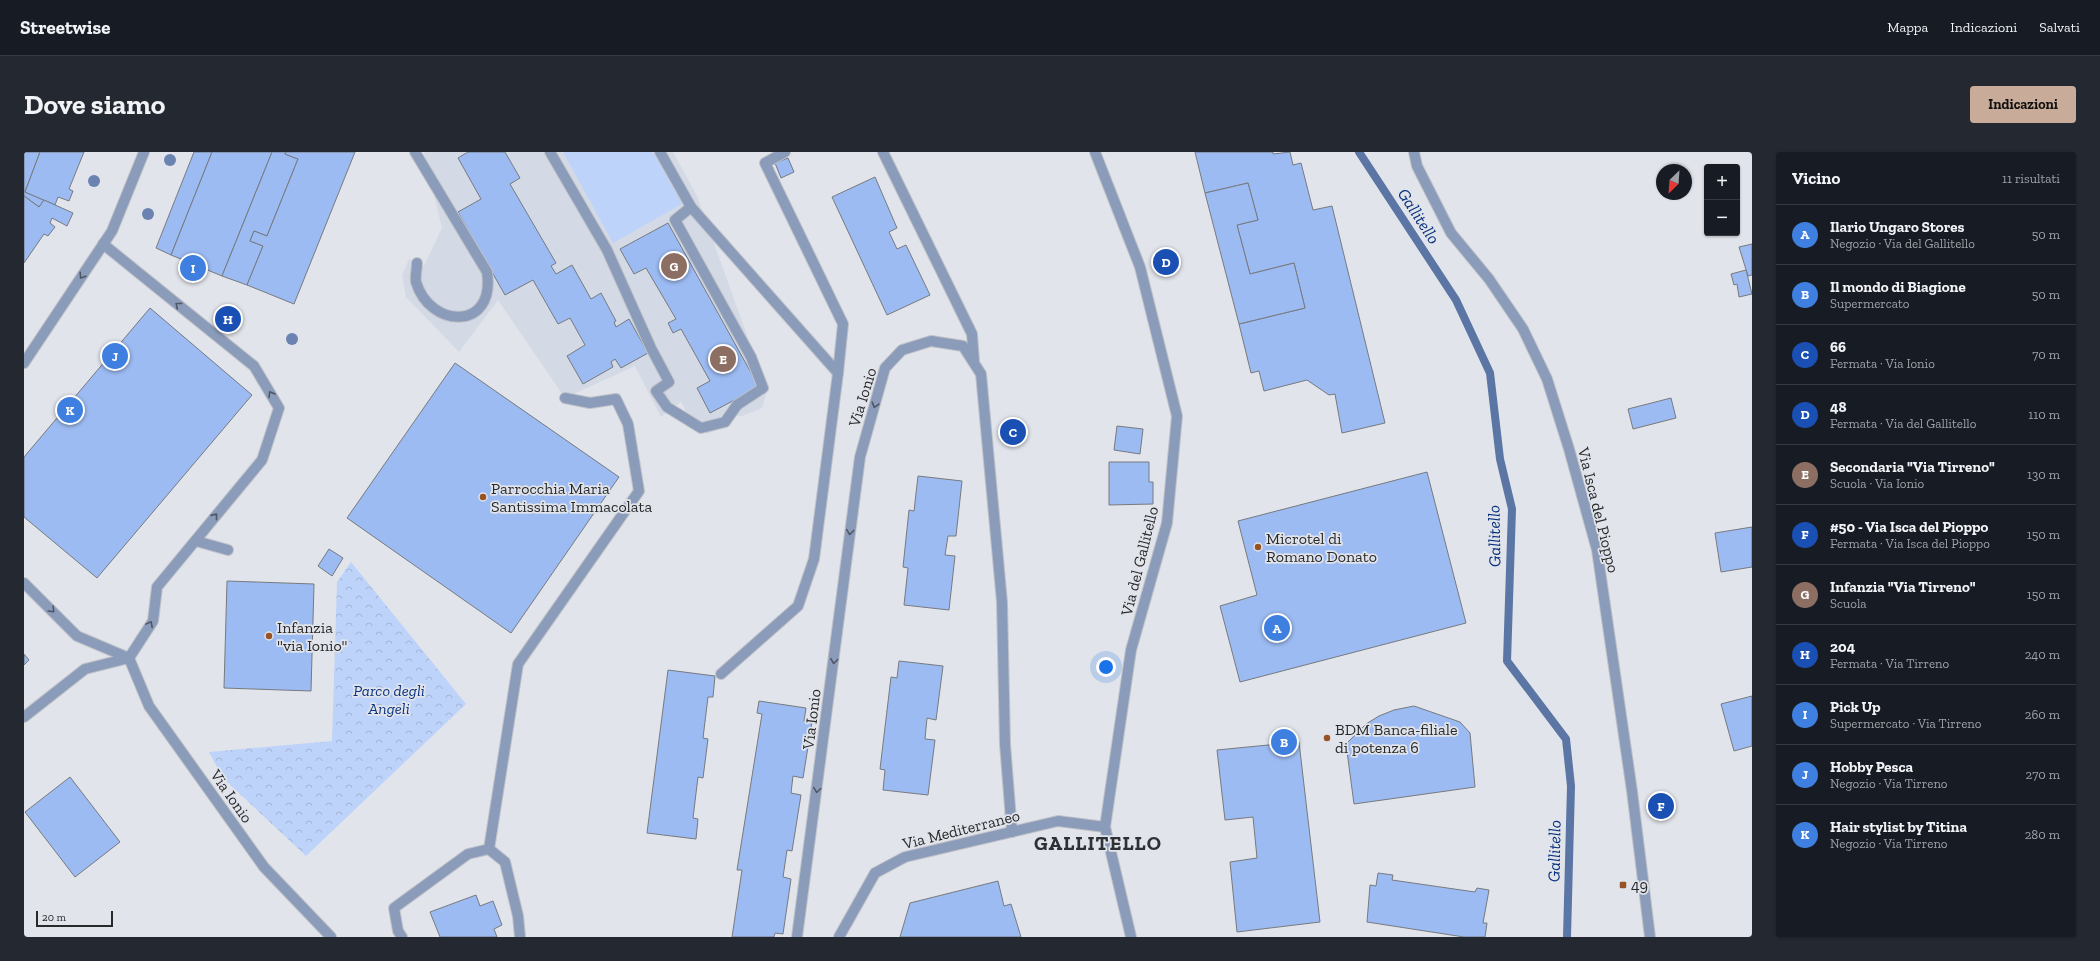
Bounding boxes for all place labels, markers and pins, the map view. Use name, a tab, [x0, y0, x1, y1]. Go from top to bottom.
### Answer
pin: D	[1153, 247, 1179, 277]
pin: G	[661, 251, 687, 281]
pin: I	[180, 253, 206, 283]
pin: H	[215, 304, 241, 334]
pin: J	[102, 341, 128, 371]
pin: E	[710, 344, 736, 374]
pin: K	[57, 395, 83, 425]
pin: C	[1000, 417, 1026, 447]
place label: Parrocchia Maria Santissima Immacolata	[491, 479, 653, 516]
marker: Parrocchia Maria Santissima Immacolata	[478, 492, 488, 502]
place label: Microtel di Romano Donato	[1266, 529, 1377, 566]
marker: Microtel di Romano Donato	[1253, 542, 1263, 552]
pin: A	[1264, 613, 1290, 643]
place label: Infanzia "via Ionio"	[277, 618, 348, 655]
marker: Infanzia "via Ionio"	[264, 631, 274, 641]
place label: BDM Banca-filiale di potenza 6	[1335, 720, 1458, 757]
pin: B	[1271, 727, 1297, 757]
marker: BDM Banca-filiale di potenza 6	[1322, 733, 1332, 743]
pin: F	[1648, 791, 1674, 821]
place label: 49	[1631, 876, 1648, 895]
marker: 49	[1618, 880, 1628, 890]

